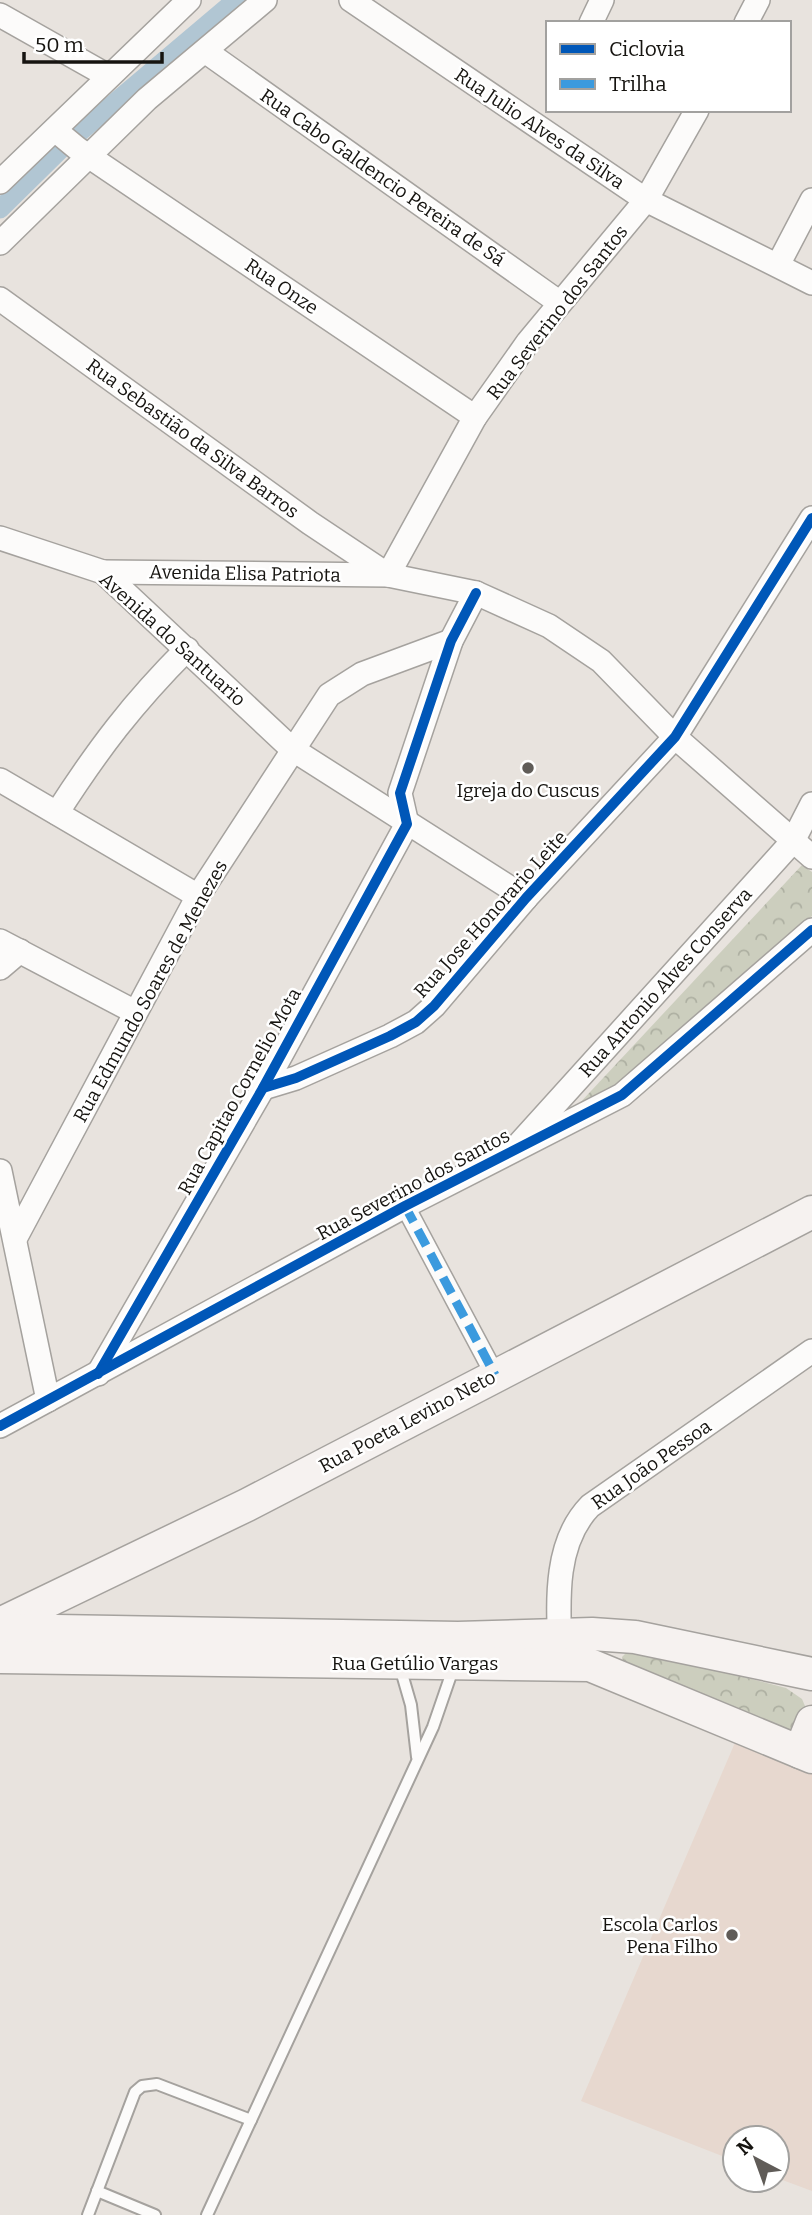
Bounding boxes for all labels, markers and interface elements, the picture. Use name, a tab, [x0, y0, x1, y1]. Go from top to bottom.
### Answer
scale bar	[24, 21, 163, 65]
legend	[546, 21, 791, 112]
text: 50 m	[35, 32, 84, 58]
text: Ciclovia	[609, 36, 685, 62]
street label: Rua Julio Alves da Silva	[450, 63, 630, 194]
text: Trilha	[609, 71, 667, 97]
street label: Rua Cabo Galdencio Pereira de Sá	[256, 84, 510, 271]
street label: Rua Severino dos Santos	[482, 221, 633, 404]
street label: Rua Onze	[241, 254, 323, 319]
street label: Rua Sebastião da Silva Barros	[82, 354, 303, 523]
street label: Avenida Elisa Patriota	[149, 560, 342, 587]
street label: Avenida do Santuario	[95, 568, 251, 711]
marker: Igreja do Cuscus	[520, 760, 536, 776]
place label: Igreja do Cuscus	[457, 779, 599, 802]
street label: Rua Jose Honorario Leite	[409, 826, 572, 1003]
street label: Rua Edmundo Soares de Menezes	[69, 856, 232, 1126]
street label: Rua Antonio Alves Conserva	[574, 882, 757, 1082]
street label: Rua Capitao Cornelio Mota	[173, 983, 306, 1199]
street label: Rua Severino dos Santos	[313, 1124, 514, 1245]
street label: Rua Poeta Levino Neto	[315, 1365, 499, 1478]
street label: Rua João Pessoa	[587, 1414, 716, 1514]
street label: Rua Getúlio Vargas	[332, 1652, 498, 1675]
place label: Escola Carlos Pena Filho	[602, 1913, 718, 1958]
marker: Escola Carlos Pena Filho	[724, 1927, 740, 1943]
north arrow	[721, 2124, 791, 2194]
text: N	[732, 2133, 759, 2160]

